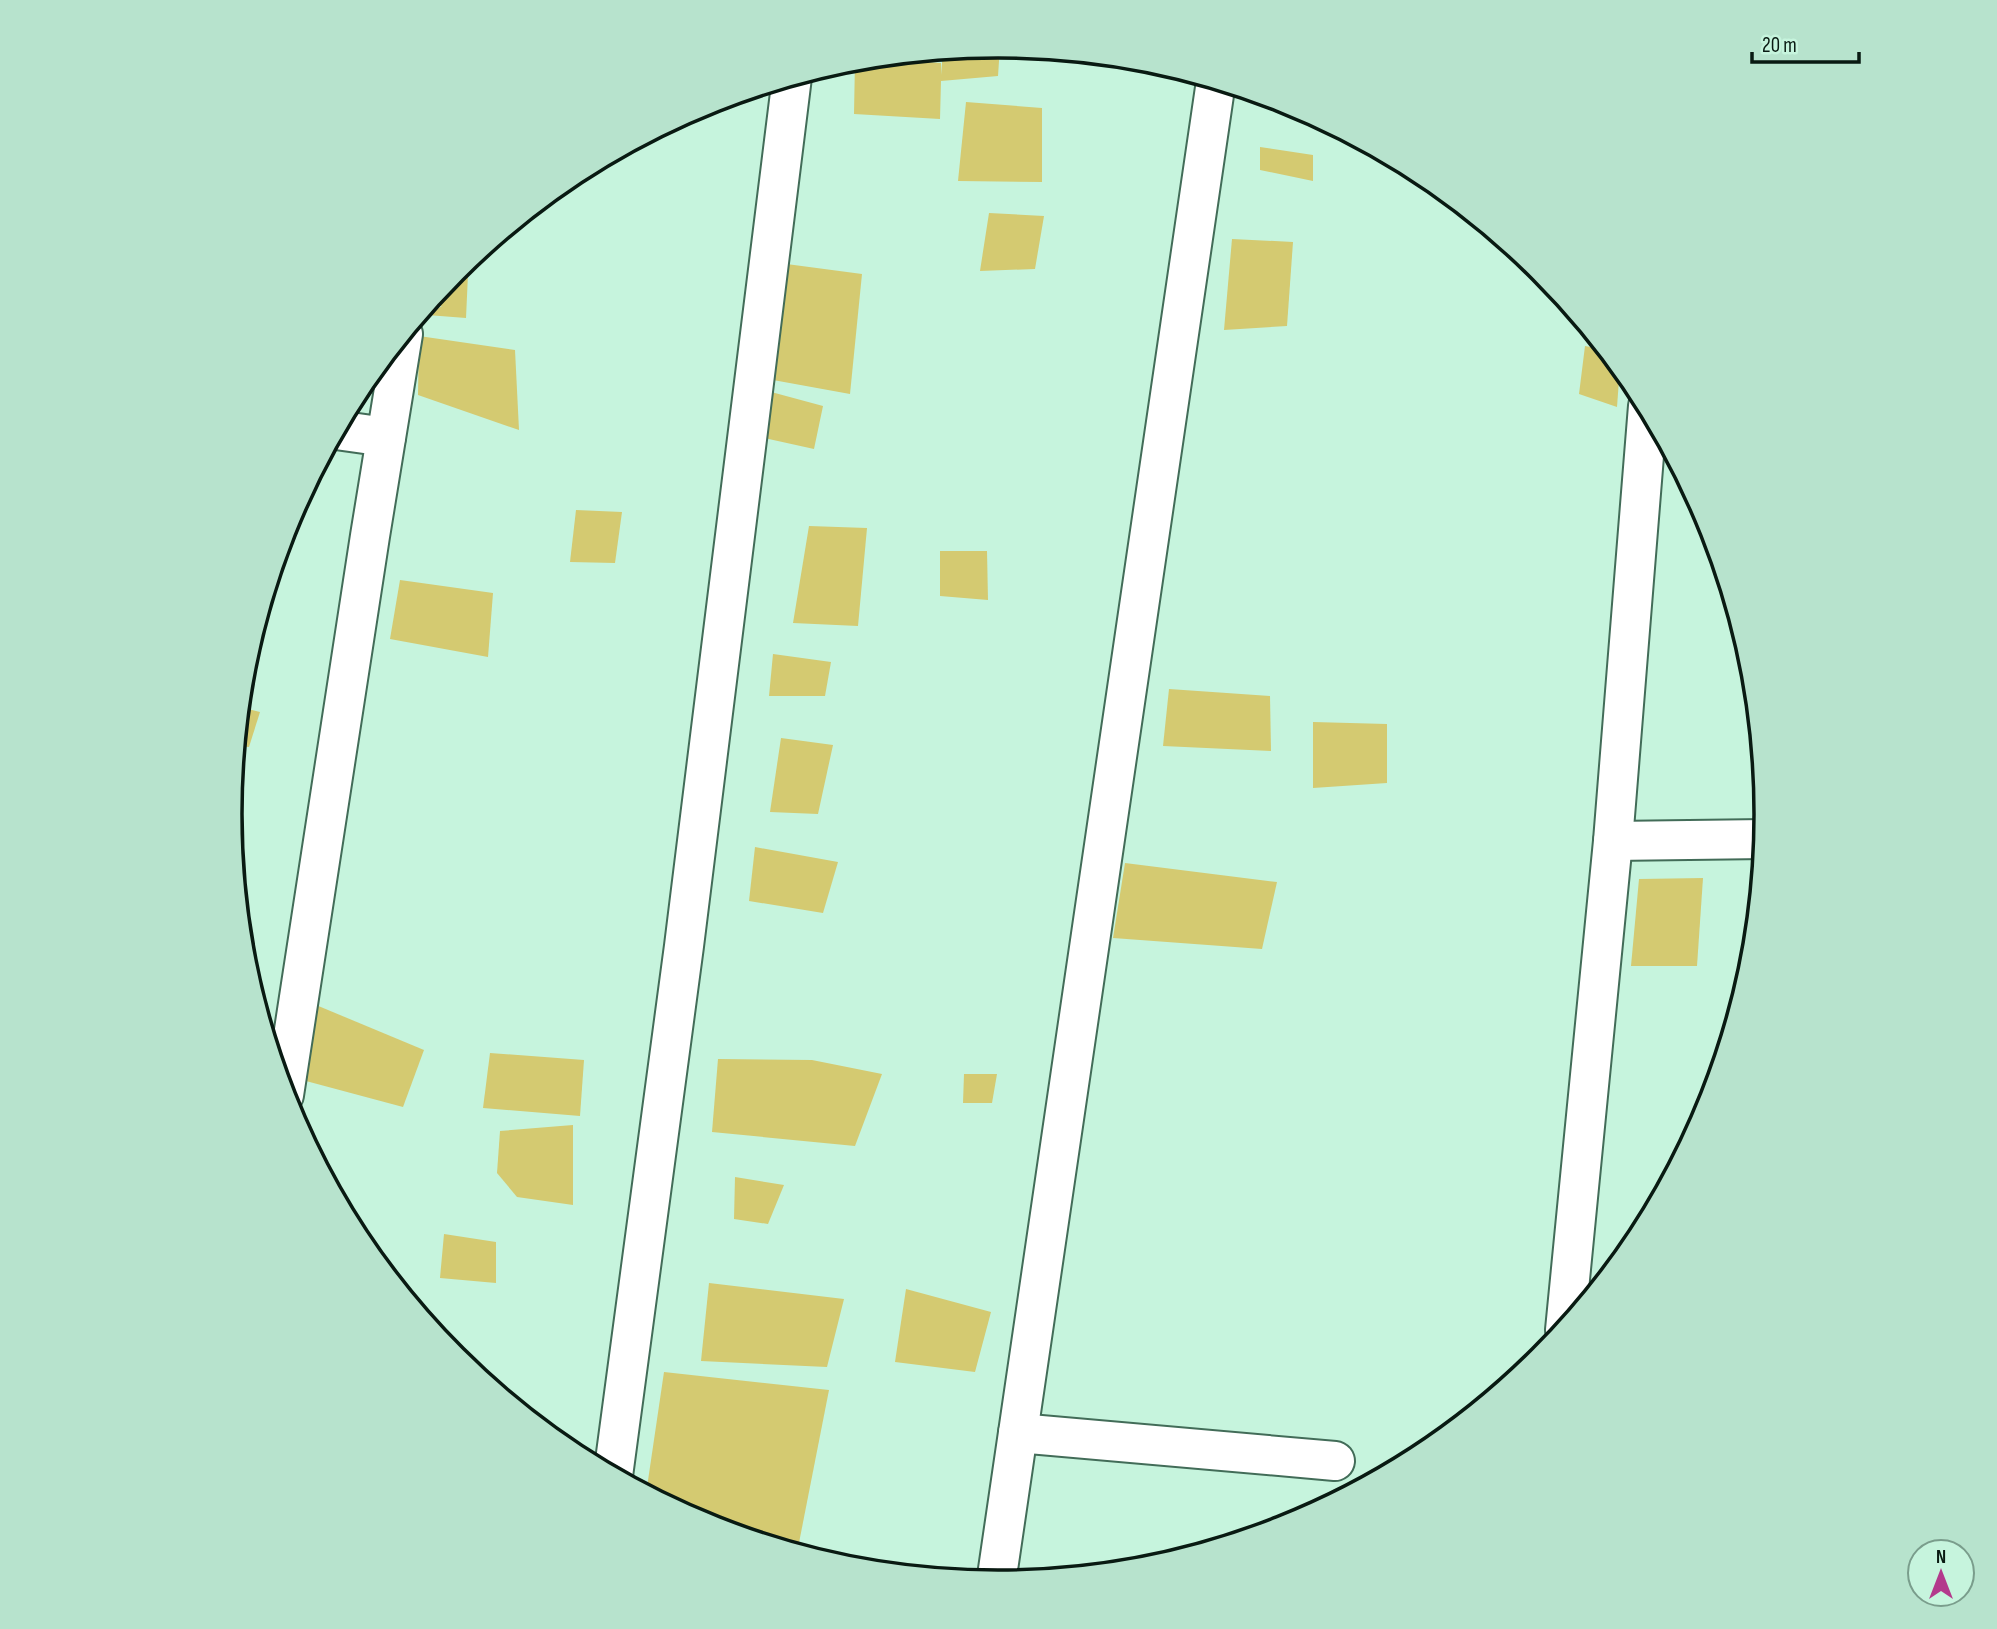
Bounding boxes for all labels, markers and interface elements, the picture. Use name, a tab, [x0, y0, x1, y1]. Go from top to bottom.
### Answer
scale bar	[1752, 21, 1859, 65]
text: 20 m	[1762, 33, 1797, 58]
north arrow	[1906, 1538, 1976, 1608]
text: N	[1936, 1546, 1946, 1569]

